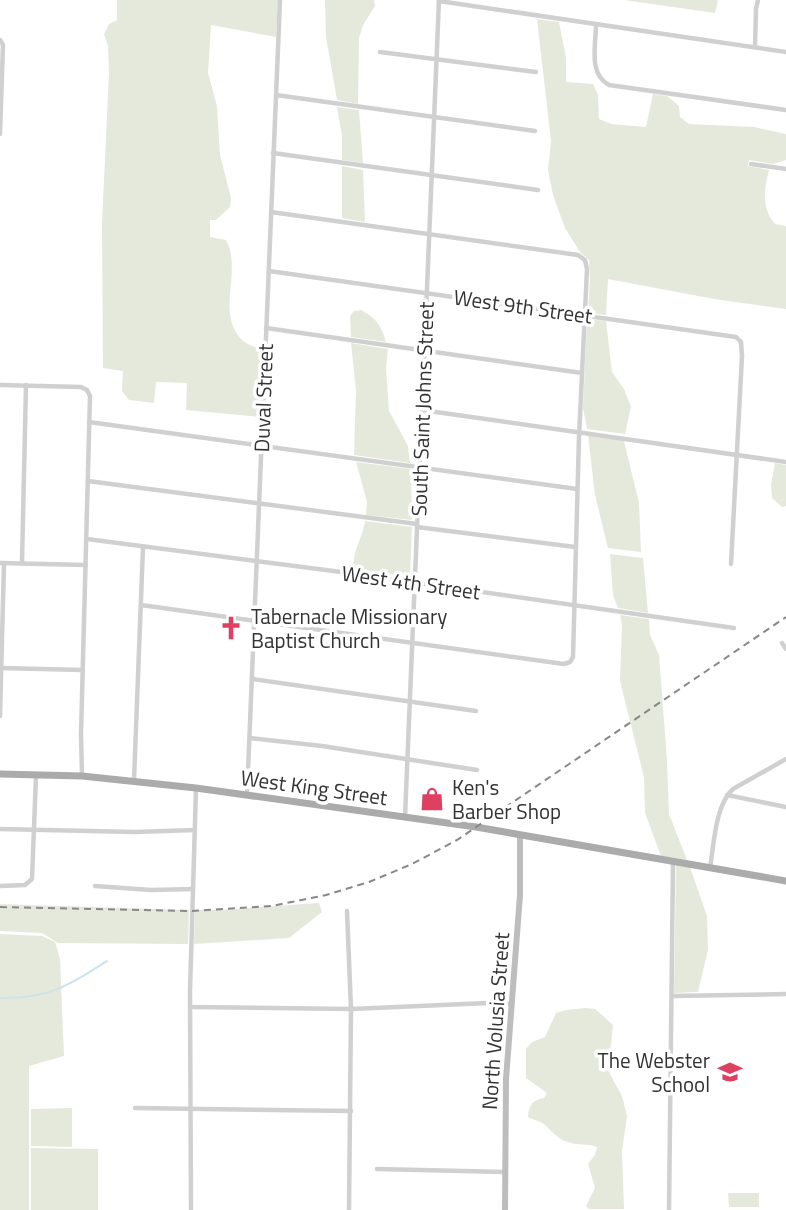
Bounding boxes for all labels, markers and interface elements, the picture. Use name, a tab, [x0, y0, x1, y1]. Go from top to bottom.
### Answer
street label: West 9th Street	[452, 280, 595, 332]
street label: South Saint Johns Street	[402, 301, 442, 517]
street label: Duval Street	[245, 342, 281, 453]
street label: West 4th Street	[340, 556, 483, 608]
place label: Tabernacle Missionary Baptist Church	[251, 600, 447, 656]
church icon: Tabernacle Missionary Baptist Church	[217, 614, 245, 642]
street label: West King Street	[239, 761, 390, 813]
place label: Ken's Barber Shop	[452, 771, 561, 827]
shop icon: Ken's Barber Shop	[418, 785, 446, 813]
street label: North Volusia Street	[473, 930, 517, 1111]
place label: The Webster School	[598, 1044, 710, 1100]
school or university icon: The Webster School	[716, 1058, 744, 1086]

